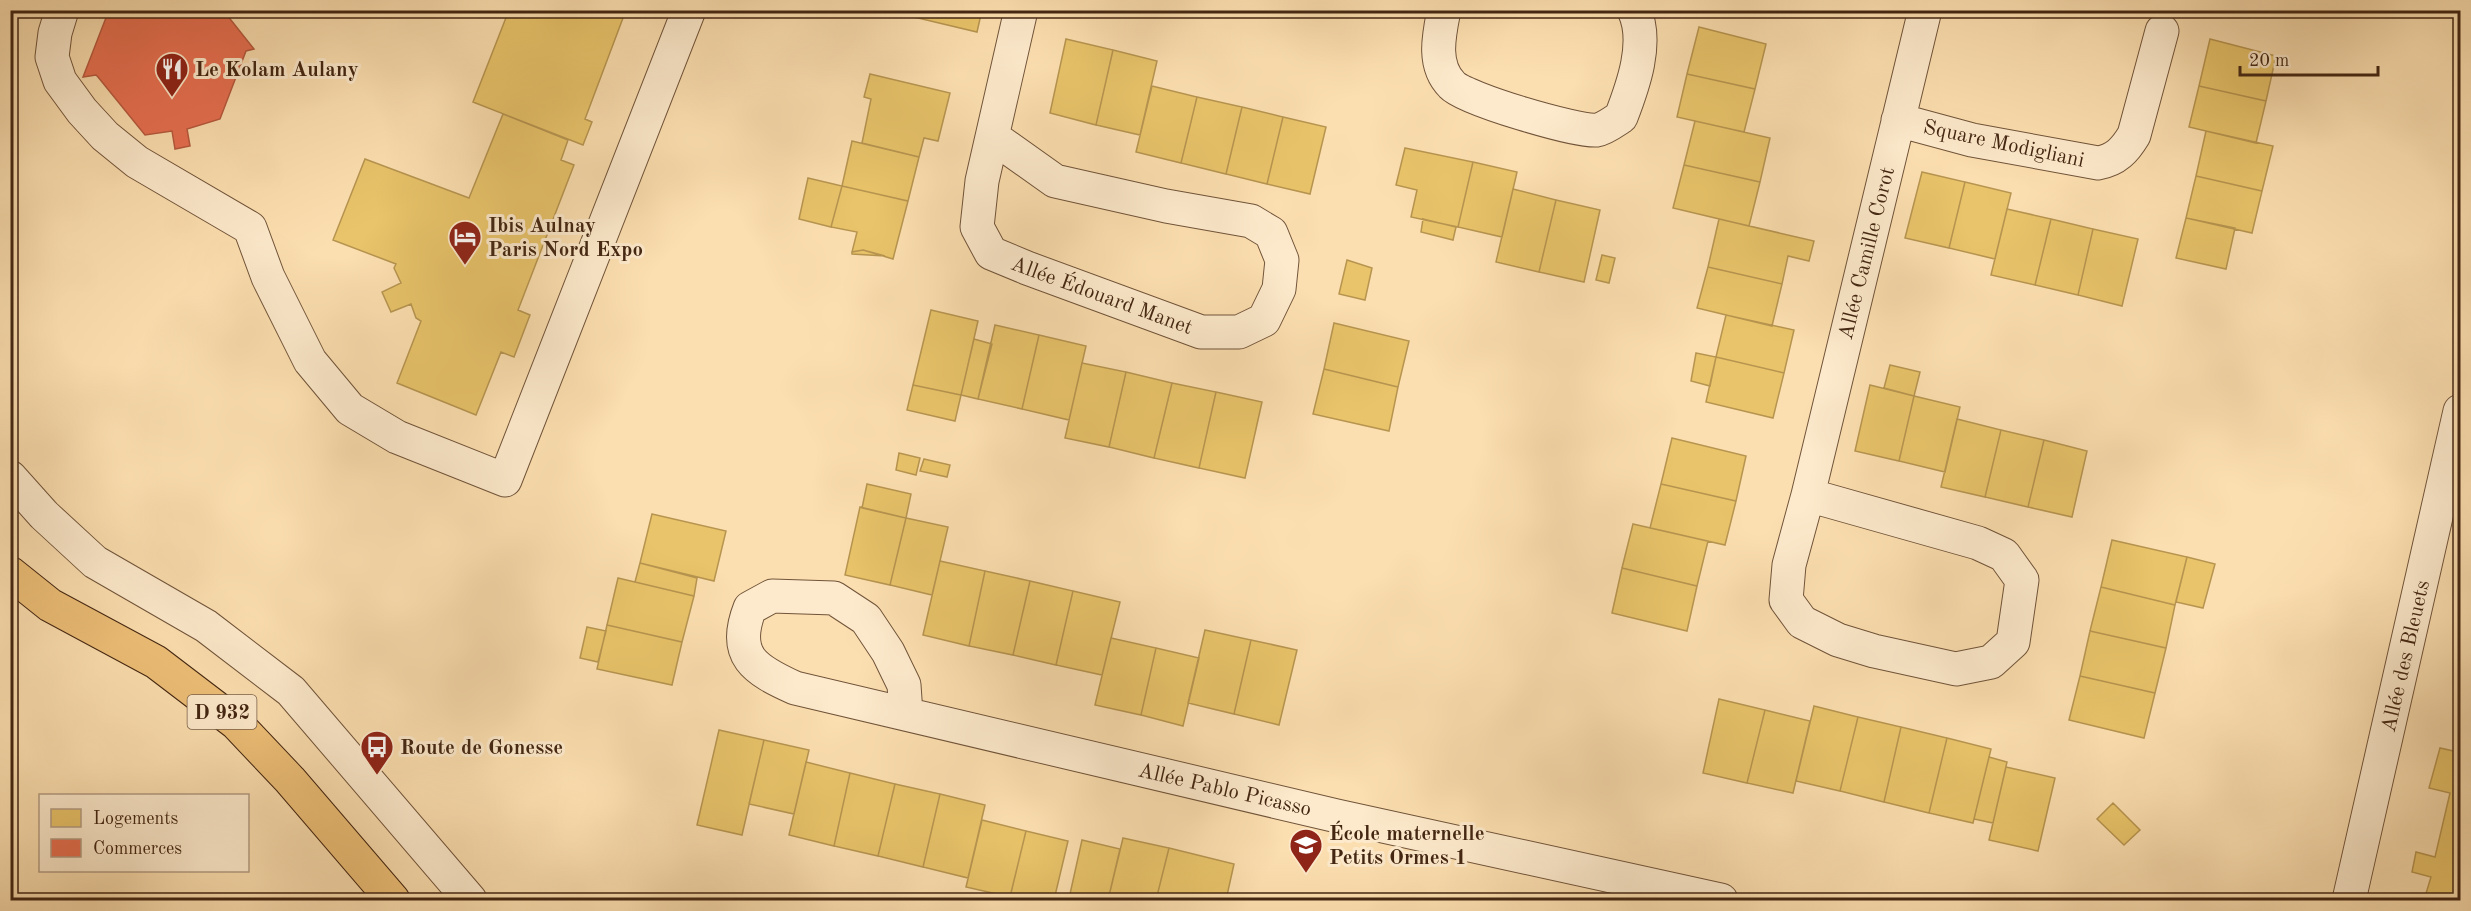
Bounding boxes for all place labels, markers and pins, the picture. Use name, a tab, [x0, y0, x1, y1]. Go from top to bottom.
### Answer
restaurant icon: Le Kolam Aulany	[154, 51, 190, 98]
place label: Le Kolam Aulany	[195, 60, 359, 81]
place label: Ibis Aulnay Paris Nord Expo	[488, 216, 643, 261]
hotel icon: Ibis Aulnay Paris Nord Expo	[447, 219, 483, 266]
bus stop icon: Route de Gonesse	[359, 729, 395, 776]
place label: Route de Gonesse	[400, 738, 563, 759]
place label: École maternelle Petits Ormes 1	[1329, 820, 1485, 869]
school or university icon: École maternelle Petits Ormes 1	[1288, 827, 1324, 874]

